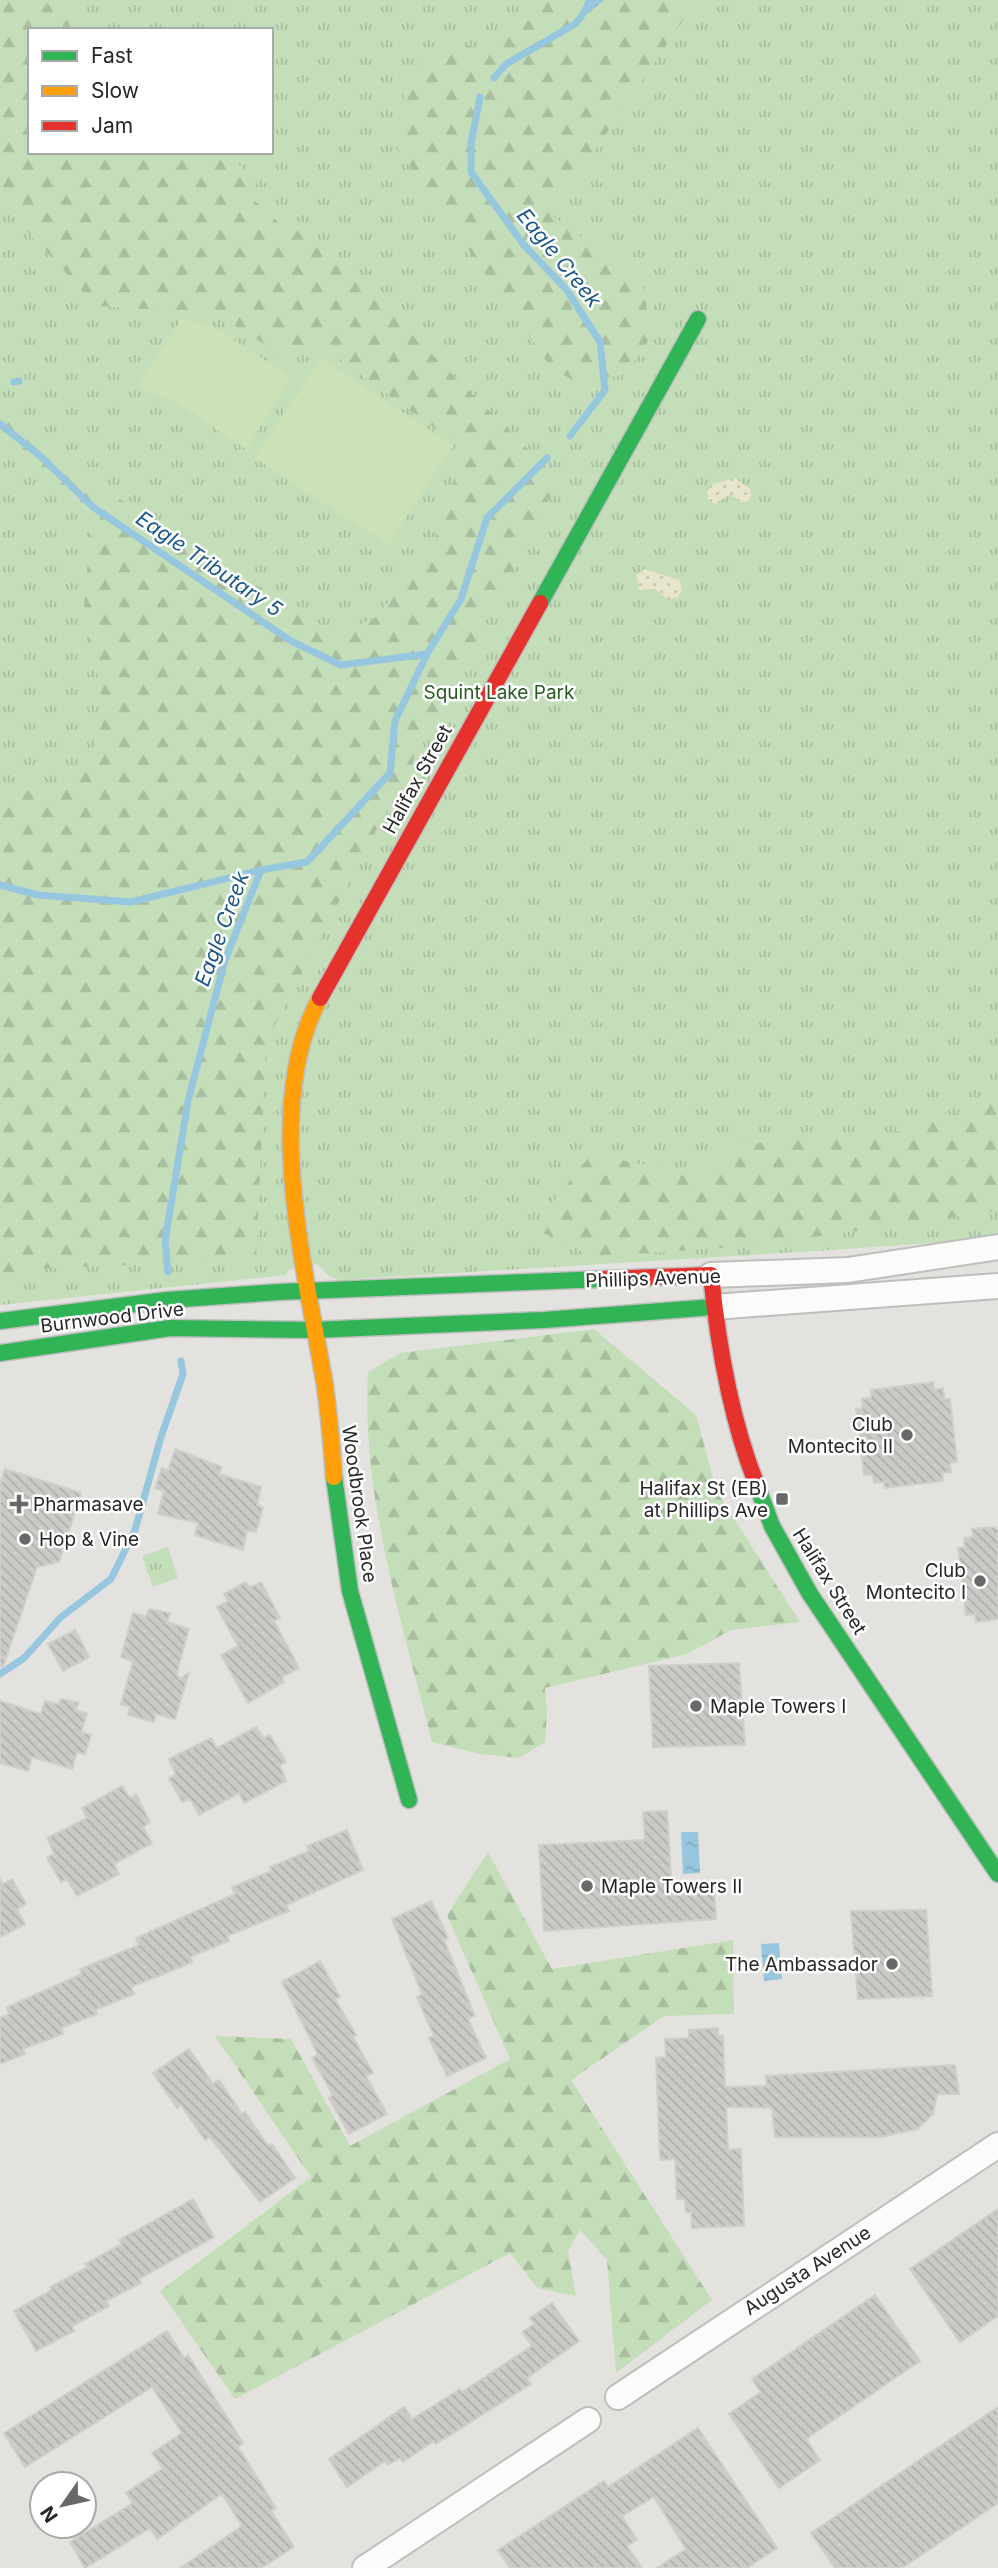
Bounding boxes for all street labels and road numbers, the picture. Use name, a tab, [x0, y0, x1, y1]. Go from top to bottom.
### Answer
street label: Halifax Street	[378, 721, 457, 838]
street label: Phillips Avenue	[585, 1265, 721, 1292]
street label: Burnwood Drive	[39, 1297, 185, 1338]
street label: Woodbrook Place	[337, 1424, 382, 1584]
street label: Halifax Street	[788, 1524, 871, 1639]
street label: Augusta Avenue	[740, 2221, 875, 2320]

